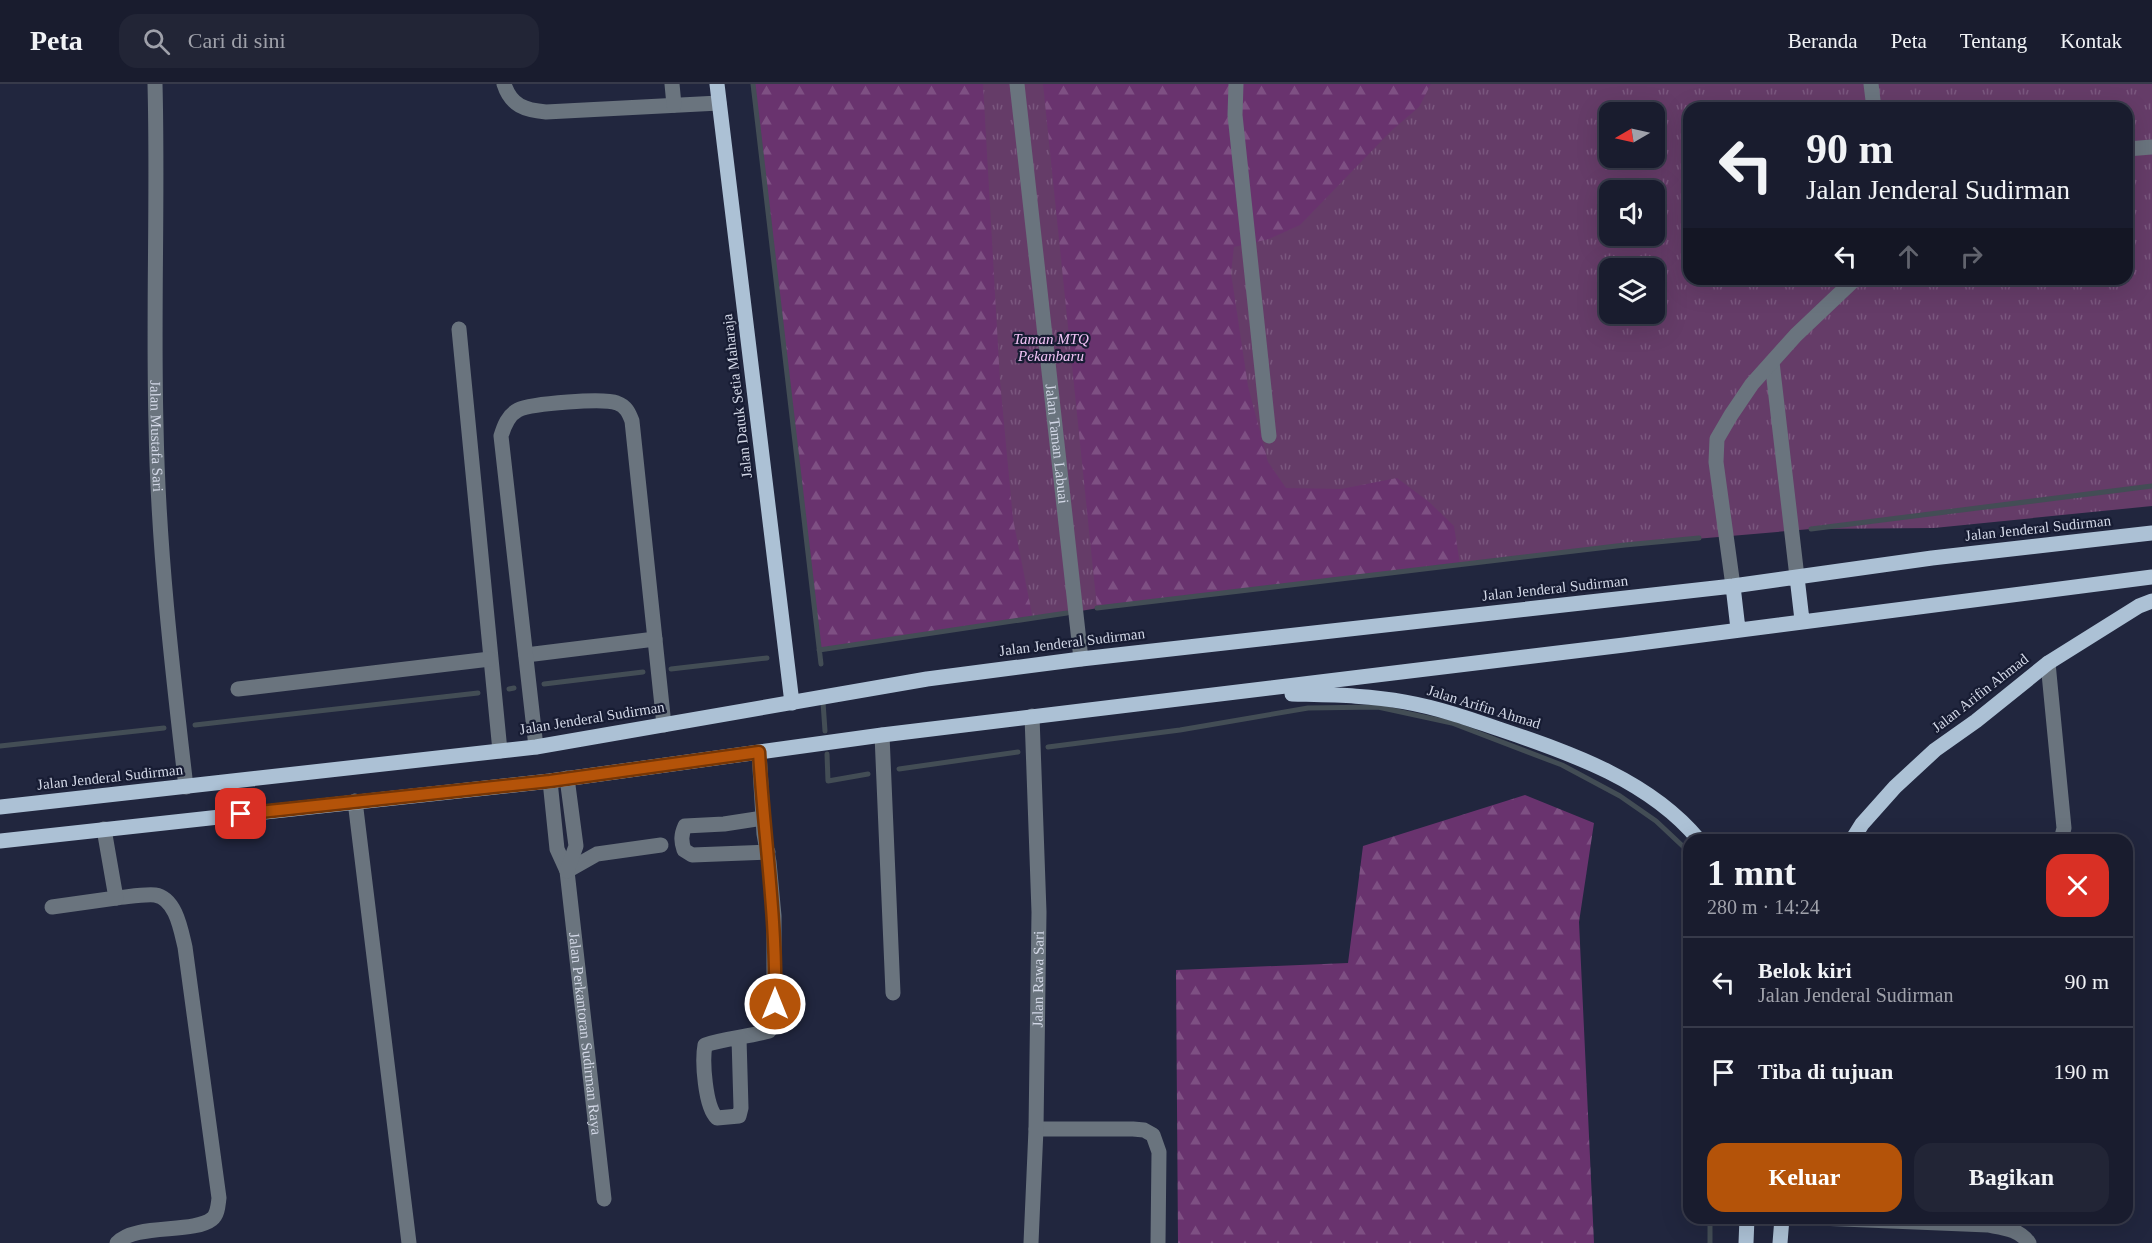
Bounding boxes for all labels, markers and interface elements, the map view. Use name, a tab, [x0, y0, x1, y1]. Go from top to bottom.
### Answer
search box	[119, 14, 539, 68]
text: Peta	[30, 25, 83, 56]
icon: search	[140, 25, 173, 58]
text: Cari di sini	[188, 28, 286, 53]
text: Beranda	[1788, 29, 1858, 53]
text: Peta	[1891, 29, 1927, 53]
text: Tentang	[1960, 29, 2027, 53]
text: Kontak	[2060, 29, 2122, 53]
north arrow	[1599, 102, 1665, 168]
map controls	[1599, 102, 1665, 324]
icon: left	[1707, 126, 1785, 204]
text: 90 m	[1806, 126, 1894, 172]
text: Jalan Jenderal Sudirman	[1806, 175, 2070, 205]
button: sound	[1599, 180, 1665, 246]
icon: left	[1829, 240, 1862, 273]
icon: ahead	[1892, 240, 1925, 273]
icon: right	[1955, 240, 1988, 273]
button: layers	[1599, 258, 1665, 324]
street label: Jalan Datuk Setia Maharaja	[719, 313, 755, 479]
park label: Taman MTQ Pekanbaru	[1013, 331, 1089, 364]
street label: Jalan Mustafa Sari	[147, 380, 166, 492]
street label: Jalan Taman Labuai	[1042, 383, 1072, 505]
street label: Jalan Jenderal Sudirman	[1964, 512, 2112, 544]
street label: Jalan Jenderal Sudirman	[1481, 572, 1629, 604]
street label: Jalan Jenderal Sudirman	[998, 625, 1146, 659]
street label: Jalan Arifin Ahmad	[1929, 650, 2032, 735]
street label: Jalan Arifin Ahmad	[1425, 682, 1543, 732]
street label: Jalan Jenderal Sudirman	[518, 699, 666, 737]
street label: Jalan Jenderal Sudirman	[36, 761, 184, 793]
pin	[215, 788, 266, 839]
icon: arrive	[224, 797, 257, 830]
text: 1 mnt	[1707, 853, 1796, 893]
button: close	[2046, 854, 2109, 917]
text: 280 m · 14:24	[1707, 896, 1820, 918]
street label: Jalan Perkantoran Sudirman Raya	[566, 931, 605, 1136]
street label: Jalan Rawa Sari	[1029, 931, 1047, 1028]
text: Belok kiri	[1758, 958, 1852, 983]
icon: left	[1707, 966, 1740, 999]
text: 90 m	[2064, 969, 2109, 994]
position arrow	[743, 972, 807, 1036]
text: Jalan Jenderal Sudirman	[1758, 984, 1954, 1006]
icon: arrive	[1707, 1056, 1740, 1089]
text: Tiba di tujuan	[1758, 1059, 1893, 1084]
text: 190 m	[2053, 1059, 2109, 1084]
button: Keluar	[1707, 1143, 1902, 1212]
button: Bagikan	[1914, 1143, 2109, 1212]

